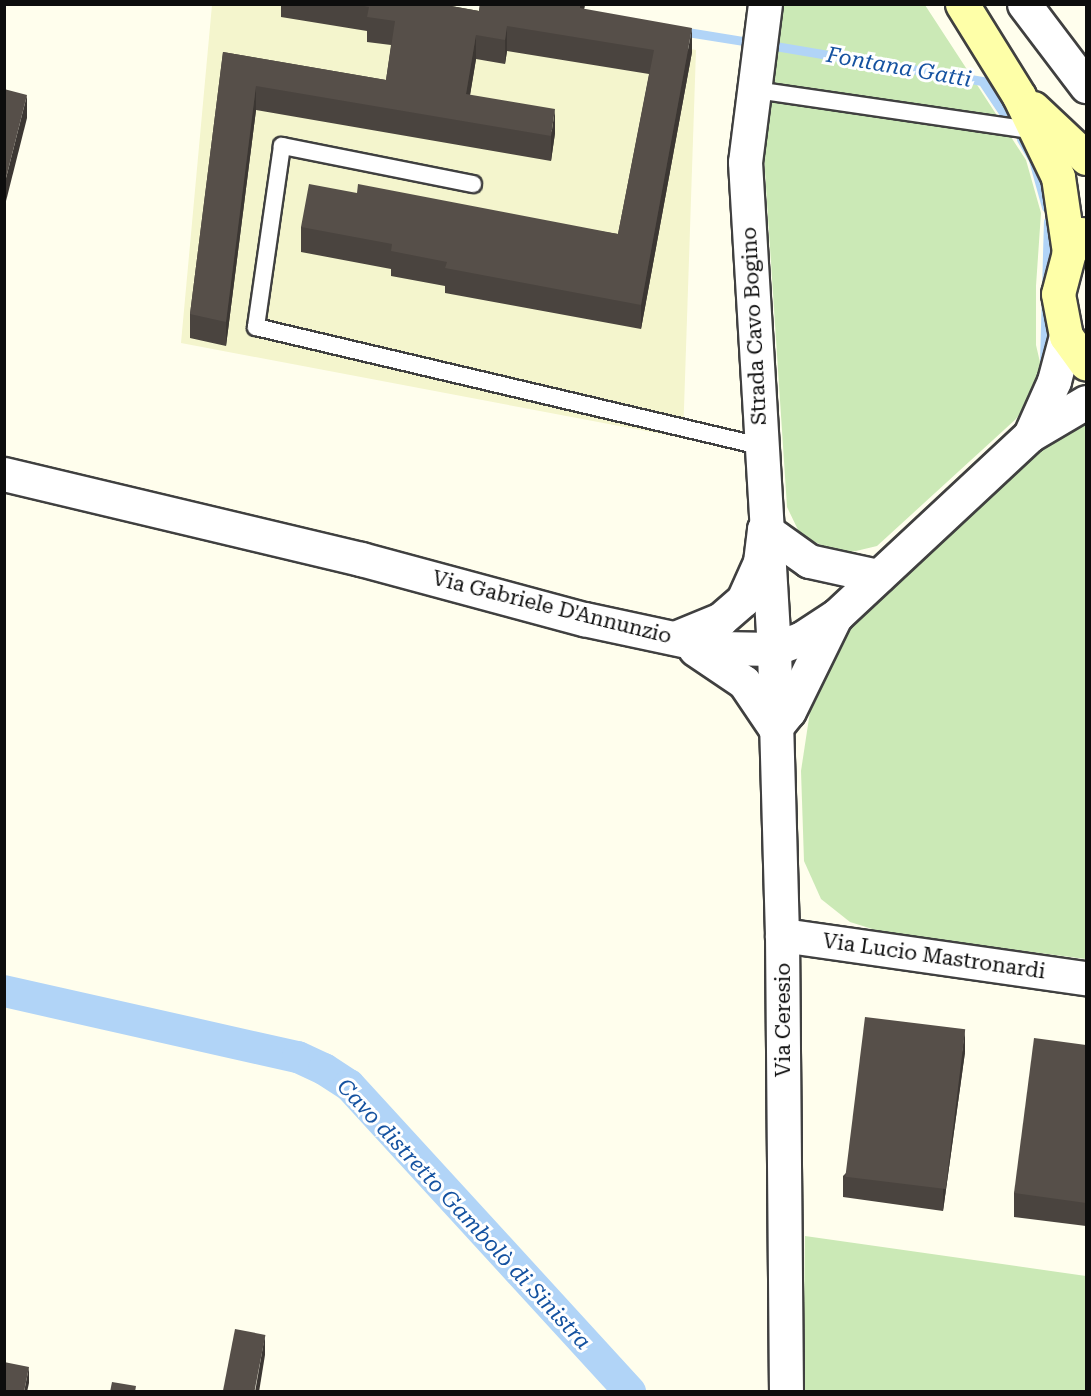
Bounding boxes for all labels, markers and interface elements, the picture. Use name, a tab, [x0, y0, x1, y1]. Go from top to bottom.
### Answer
water label: Fontana Gatti	[824, 41, 974, 93]
street label: Strada Cavo Bogino	[736, 226, 772, 426]
street label: Via Gabriele D'Annunzio	[430, 565, 674, 649]
street label: Via Lucio Mastronardi	[821, 928, 1047, 984]
street label: Via Ceresio	[770, 963, 796, 1077]
water label: Cavo distretto Gambolò di Sinistra	[332, 1073, 596, 1355]

